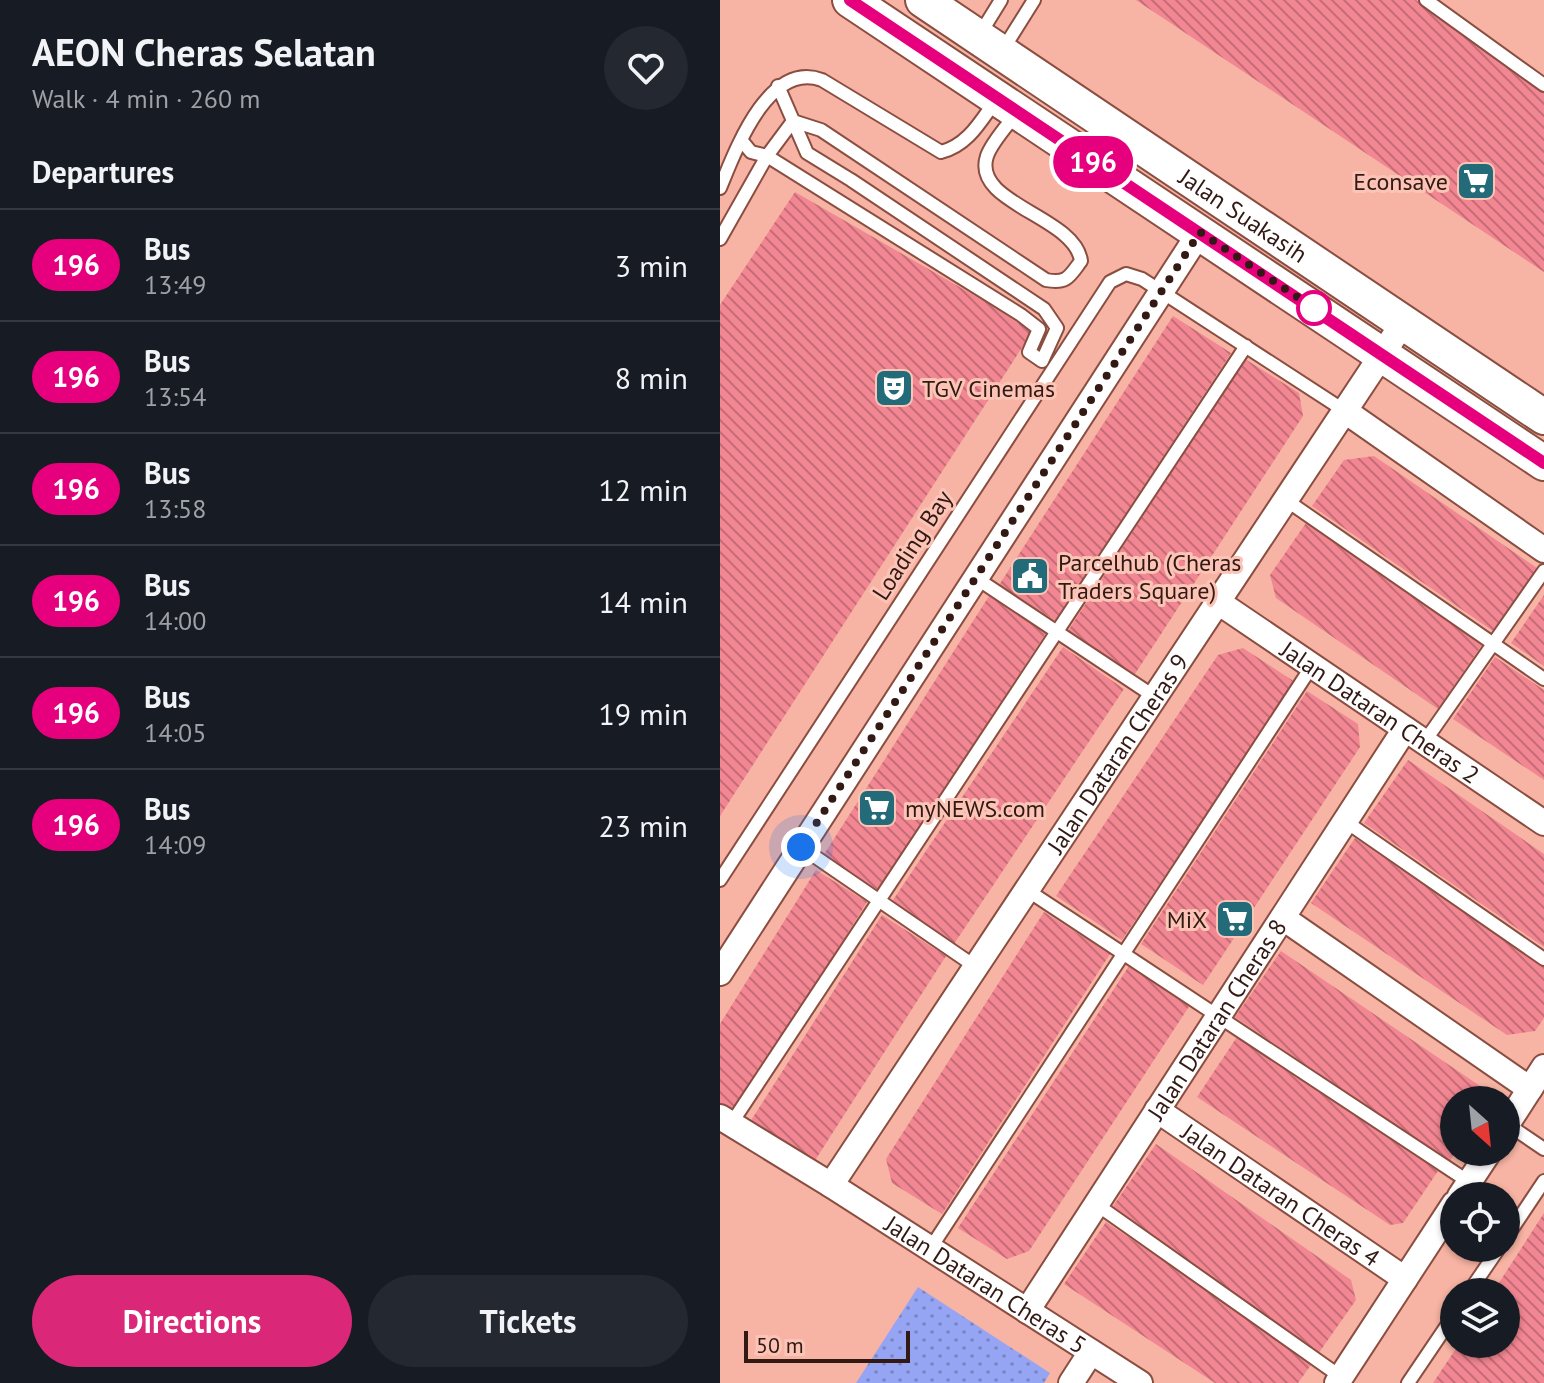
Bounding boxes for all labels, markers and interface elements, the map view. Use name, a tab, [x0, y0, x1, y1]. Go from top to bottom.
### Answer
button: heart	[604, 26, 688, 110]
text: AEON Cheras Selatan	[32, 27, 376, 76]
text: Walk · 4 min · 260 m	[32, 82, 260, 115]
line badge: 196	[1047, 136, 1139, 188]
text: 196	[1069, 143, 1117, 180]
text: Departures	[32, 152, 174, 191]
street label: Jalan Suakasih	[1173, 160, 1314, 269]
supermarket icon: Econsave	[1455, 160, 1497, 202]
place label: Econsave	[1353, 166, 1448, 197]
text: Bus	[144, 229, 191, 268]
text: 196	[52, 246, 100, 283]
text: 3 min	[615, 246, 688, 285]
text: 13:49	[144, 268, 206, 301]
unlabelled marker	[1297, 291, 1331, 325]
text: Bus	[144, 341, 191, 380]
text: 196	[52, 358, 100, 395]
text: 8 min	[615, 358, 688, 397]
theatre icon: TGV Cinemas	[873, 367, 915, 409]
place label: TGV Cinemas	[922, 373, 1055, 404]
text: 13:54	[144, 380, 206, 413]
text: Bus	[144, 453, 191, 492]
text: 196	[52, 470, 100, 507]
text: 12 min	[598, 470, 688, 509]
street label: Loading Bay	[865, 484, 959, 606]
text: 13:58	[144, 492, 206, 525]
place label: Parcelhub (Cheras Traders Square)	[1058, 547, 1241, 606]
public building icon: Parcelhub (Cheras Traders Square)	[1009, 555, 1051, 597]
text: Bus	[144, 565, 191, 604]
text: 196	[52, 582, 100, 619]
text: 14 min	[598, 582, 688, 621]
text: 14:00	[144, 604, 206, 637]
street label: Jalan Dataran Cheras 2	[1274, 633, 1486, 790]
street label: Jalan Dataran Cheras 9	[1039, 648, 1195, 860]
text: Bus	[144, 677, 191, 716]
text: 196	[52, 694, 100, 731]
text: 19 min	[598, 694, 688, 733]
text: 14:05	[144, 716, 206, 749]
supermarket icon: myNEWS.com	[856, 787, 898, 829]
text: Bus	[144, 789, 191, 828]
place label: myNEWS.com	[905, 793, 1045, 824]
text: 196	[52, 806, 100, 843]
text: 23 min	[598, 806, 688, 845]
your location	[781, 827, 821, 867]
text: 14:09	[144, 828, 206, 861]
supermarket icon: MiX	[1214, 898, 1256, 940]
place label: MiX	[1167, 904, 1207, 935]
street label: Jalan Dataran Cheras 8	[1139, 913, 1293, 1126]
north arrow	[1440, 1086, 1520, 1166]
map controls	[1440, 1086, 1520, 1358]
street label: Jalan Dataran Cheras 4	[1175, 1115, 1386, 1273]
button: locate	[1440, 1182, 1520, 1262]
street label: Jalan Dataran Cheras 5	[878, 1208, 1092, 1360]
button: Directions	[32, 1275, 352, 1367]
button: Tickets	[368, 1275, 688, 1367]
button: layers	[1440, 1278, 1520, 1358]
scale bar	[744, 1327, 910, 1363]
text: 50 m	[756, 1331, 804, 1359]

